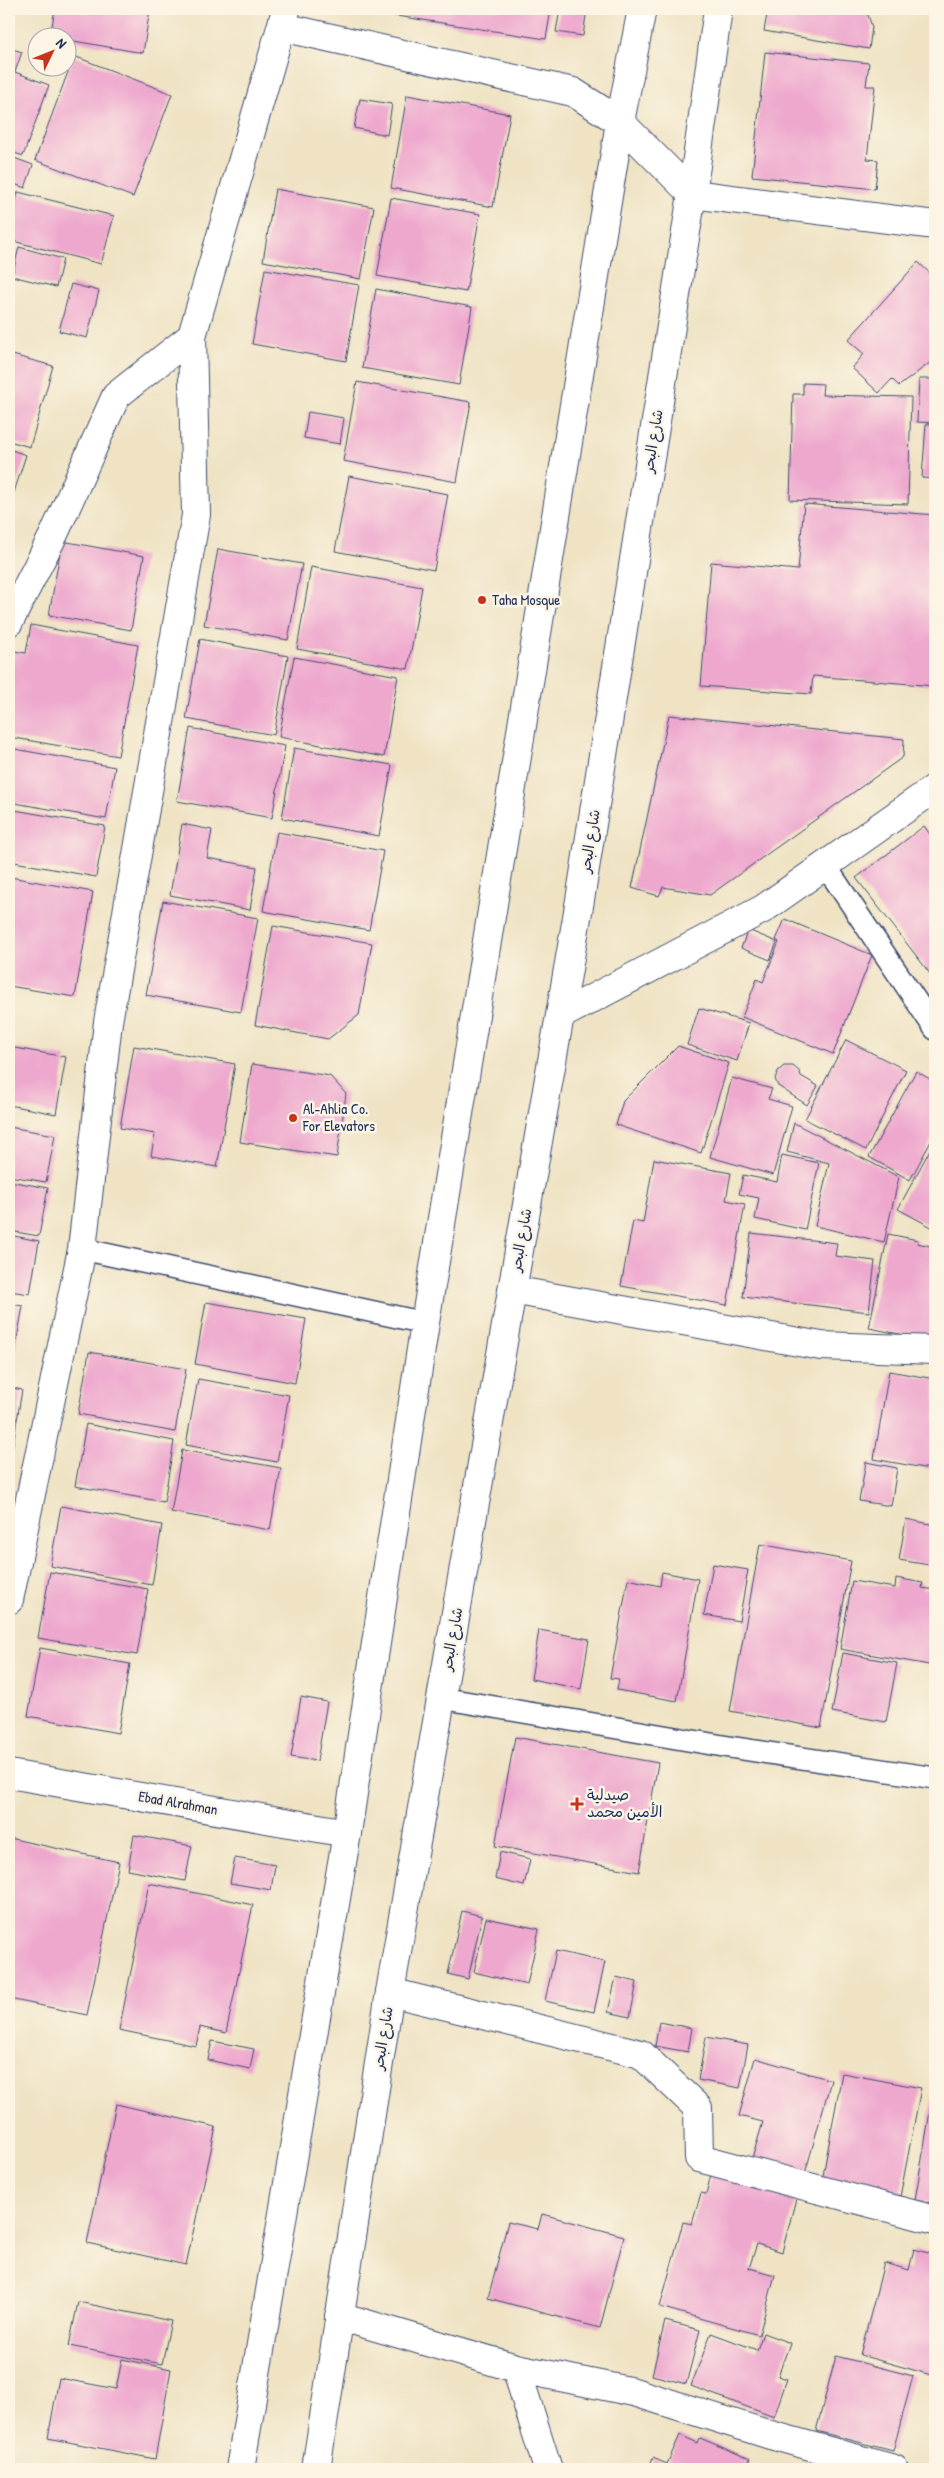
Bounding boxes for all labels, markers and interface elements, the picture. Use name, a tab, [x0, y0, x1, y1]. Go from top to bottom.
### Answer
north arrow	[28, 28, 78, 78]
text: N	[52, 34, 72, 52]
street label: شارع البحر	[637, 408, 668, 475]
place label: Taha Mosque	[492, 589, 560, 610]
marker: Taha Mosque	[476, 594, 488, 606]
street label: شارع البحر	[574, 808, 605, 875]
place label: Al-Ahlia Co. For Elevators	[302, 1098, 375, 1136]
marker: Al-Ahlia Co. For Elevators	[287, 1112, 299, 1124]
street label: شارع البحر	[504, 1207, 536, 1274]
street label: شارع البحر	[435, 1606, 467, 1673]
place label: صيدلية الأمين محمد	[587, 1784, 663, 1822]
street label: Ebad Alrahman	[137, 1785, 220, 1820]
marker: صيدلية الأمين محمد	[571, 1798, 583, 1810]
street label: شارع البحر	[367, 2005, 398, 2072]

